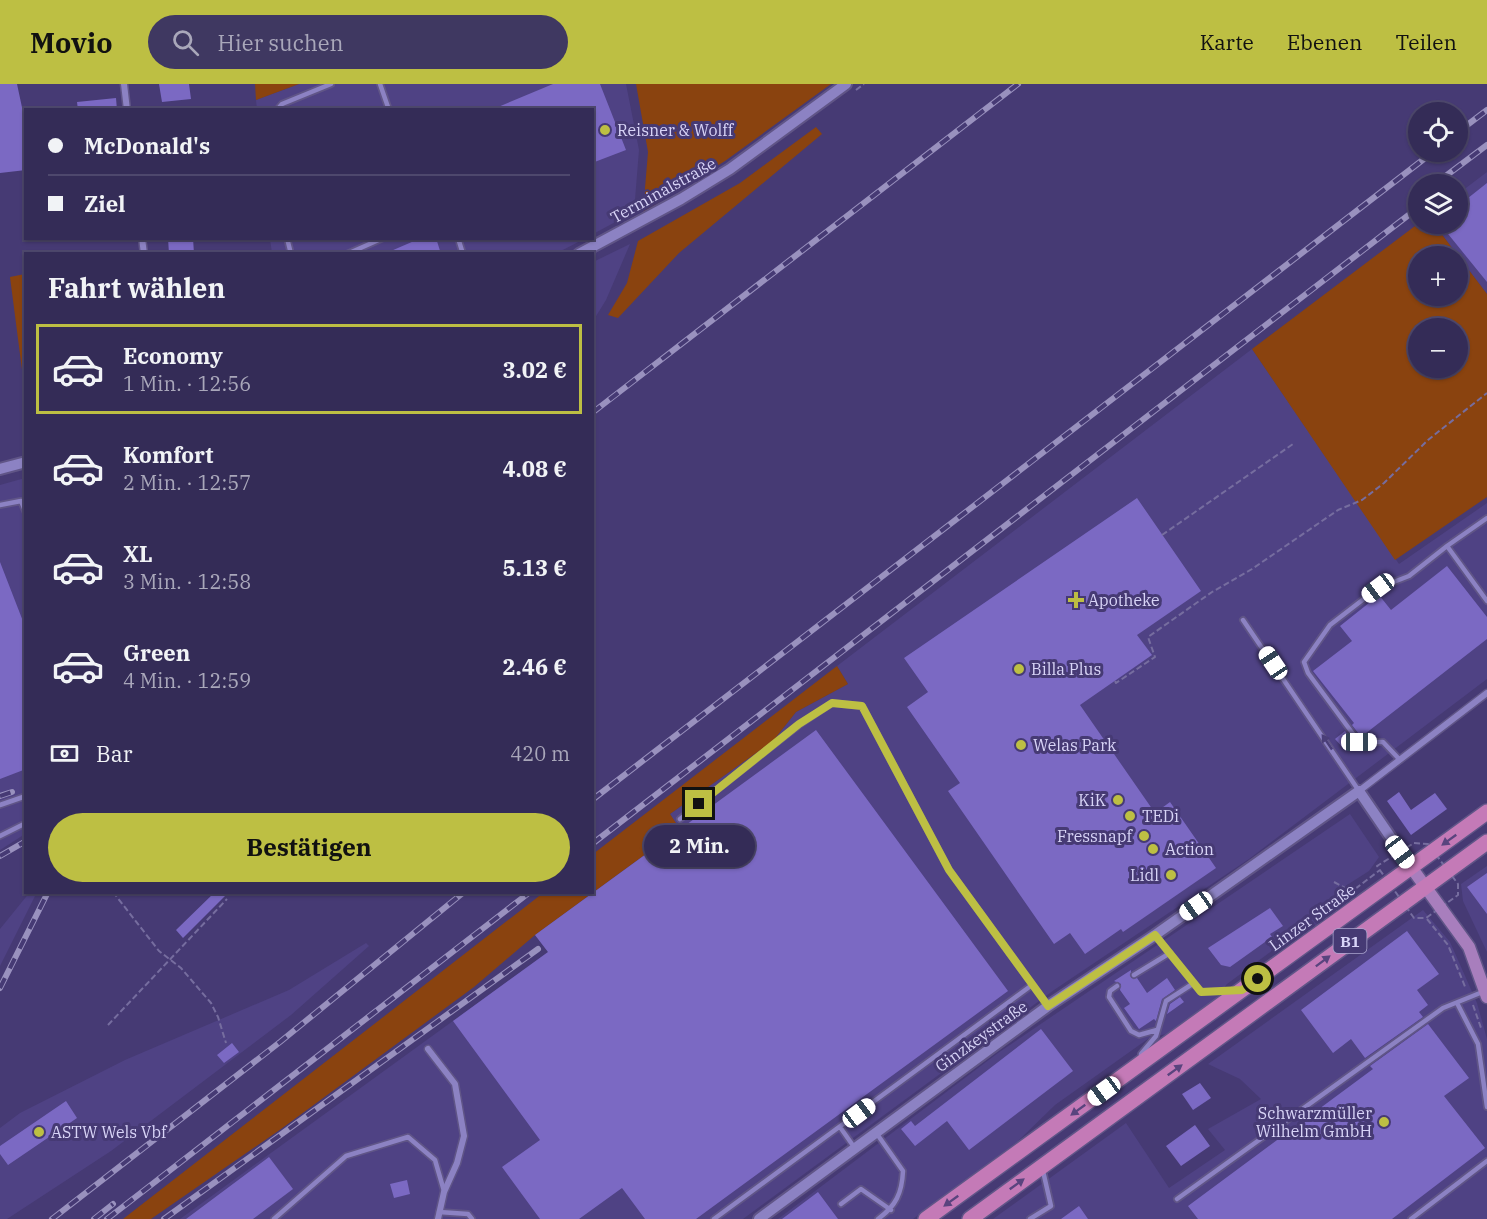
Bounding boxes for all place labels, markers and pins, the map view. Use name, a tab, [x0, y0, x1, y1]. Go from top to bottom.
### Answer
place label: Reisner & Wolff	[617, 120, 735, 140]
marker: Reisner & Wolff	[598, 123, 612, 137]
place label: Apotheke	[1088, 590, 1160, 610]
marker: Apotheke	[1069, 593, 1083, 607]
place label: Billa Plus	[1031, 659, 1101, 679]
marker: Billa Plus	[1012, 662, 1026, 676]
place label: Welas Park	[1033, 735, 1117, 755]
marker: Welas Park	[1014, 738, 1028, 752]
place label: KiK	[1078, 790, 1106, 810]
marker: KiK	[1111, 793, 1125, 807]
place label: TEDi	[1142, 806, 1179, 826]
marker: TEDi	[1123, 809, 1137, 823]
place label: Fressnapf	[1057, 826, 1134, 846]
marker: Fressnapf	[1137, 829, 1151, 843]
place label: Action	[1165, 839, 1214, 859]
marker: Action	[1146, 842, 1160, 856]
place label: Lidl	[1130, 865, 1159, 885]
marker: Lidl	[1164, 868, 1178, 882]
place label: Schwarzmüller Wilhelm GmbH	[1256, 1103, 1372, 1141]
marker: Schwarzmüller Wilhelm GmbH	[1377, 1115, 1391, 1129]
place label: ASTW Wels Vbf	[51, 1122, 168, 1142]
marker: ASTW Wels Vbf	[32, 1125, 46, 1139]

